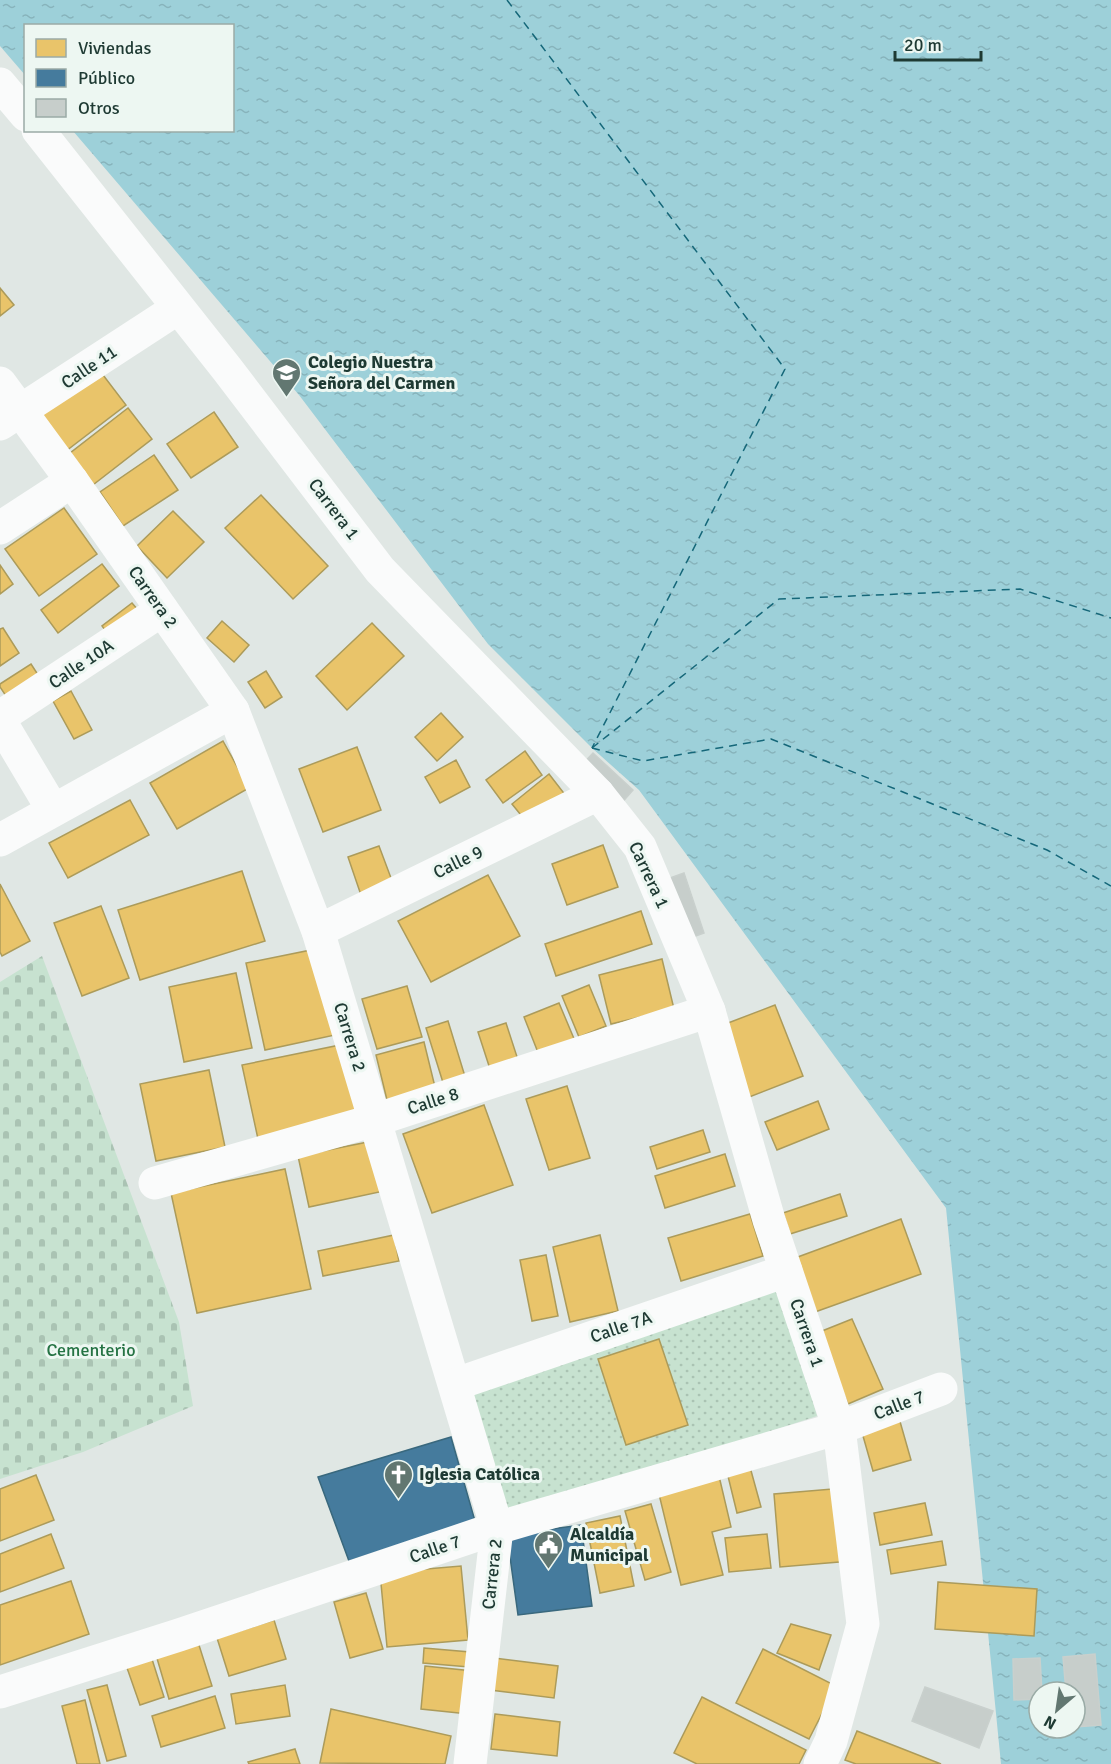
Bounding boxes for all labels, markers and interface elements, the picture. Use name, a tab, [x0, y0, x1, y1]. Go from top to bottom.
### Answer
legend	[24, 24, 234, 132]
scale bar	[895, 24, 980, 62]
text: 20 m	[904, 34, 942, 56]
text: Viviendas	[78, 37, 151, 59]
text: Público	[78, 67, 135, 89]
text: Otros	[78, 97, 120, 119]
street label: Calle 11	[57, 340, 121, 394]
place label: Colegio Nuestra Señora del Carmen	[308, 351, 455, 394]
school or university icon: Colegio Nuestra Señora del Carmen	[271, 356, 303, 398]
street label: Carrera 1	[304, 474, 364, 544]
street label: Carrera 2	[124, 562, 182, 632]
street label: Calle 10A	[44, 634, 118, 694]
street label: Carrera 1	[624, 838, 674, 912]
street label: Calle 9	[429, 841, 487, 883]
street label: Carrera 2	[329, 1000, 371, 1074]
street label: Calle 8	[405, 1082, 461, 1120]
street label: Carrera 1	[785, 1296, 829, 1370]
street label: Calle 7A	[587, 1306, 655, 1348]
park label: Cementerio	[46, 1339, 136, 1361]
street label: Calle 7	[870, 1385, 928, 1425]
church icon: Iglesia Católica	[382, 1458, 414, 1500]
place label: Iglesia Católica	[419, 1463, 540, 1485]
place label: Alcaldía Municipal	[570, 1523, 649, 1566]
public building icon: Alcaldía Municipal	[533, 1528, 565, 1570]
street label: Calle 7	[406, 1530, 464, 1568]
street label: Carrera 2	[477, 1537, 507, 1611]
north arrow	[1027, 1680, 1087, 1740]
text: N	[1040, 1711, 1060, 1734]

